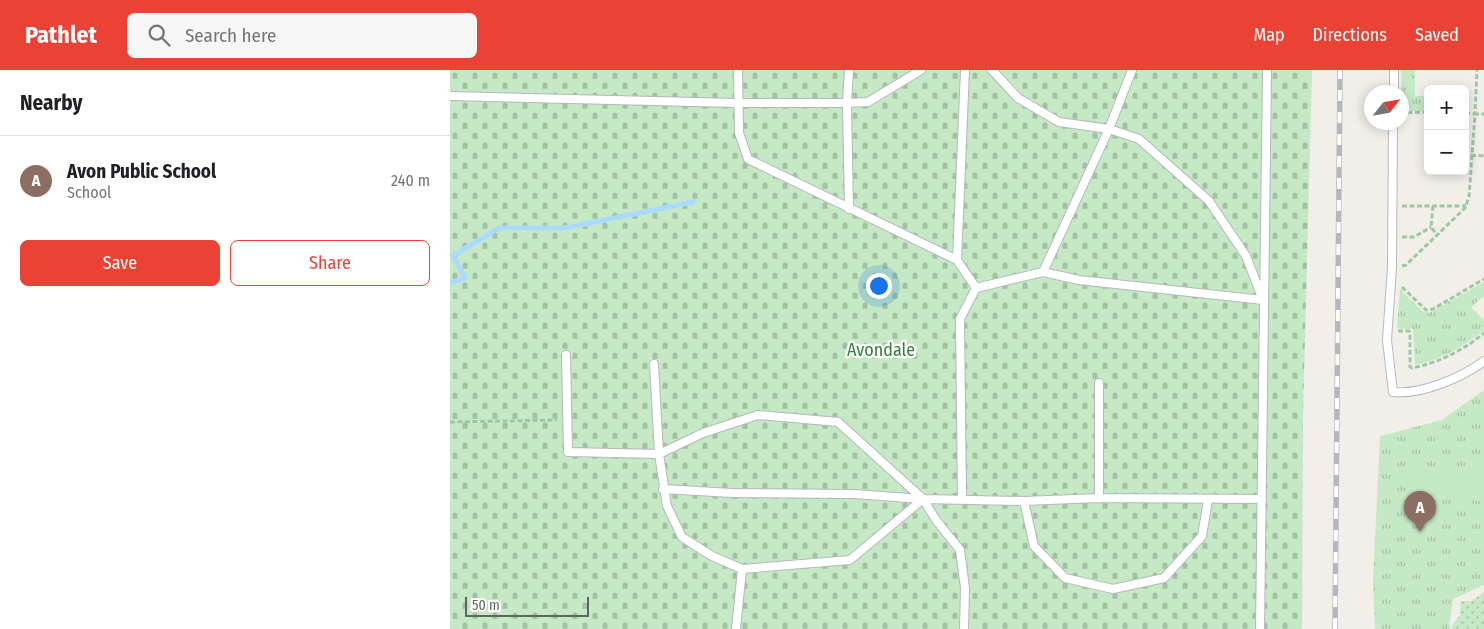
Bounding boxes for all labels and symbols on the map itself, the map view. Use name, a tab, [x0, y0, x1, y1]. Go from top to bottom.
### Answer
north arrow	[1364, 85, 1409, 130]
your location	[866, 273, 892, 299]
park label: Avondale	[847, 339, 915, 361]
pin: A	[1404, 491, 1436, 532]
scale bar	[465, 594, 589, 617]

